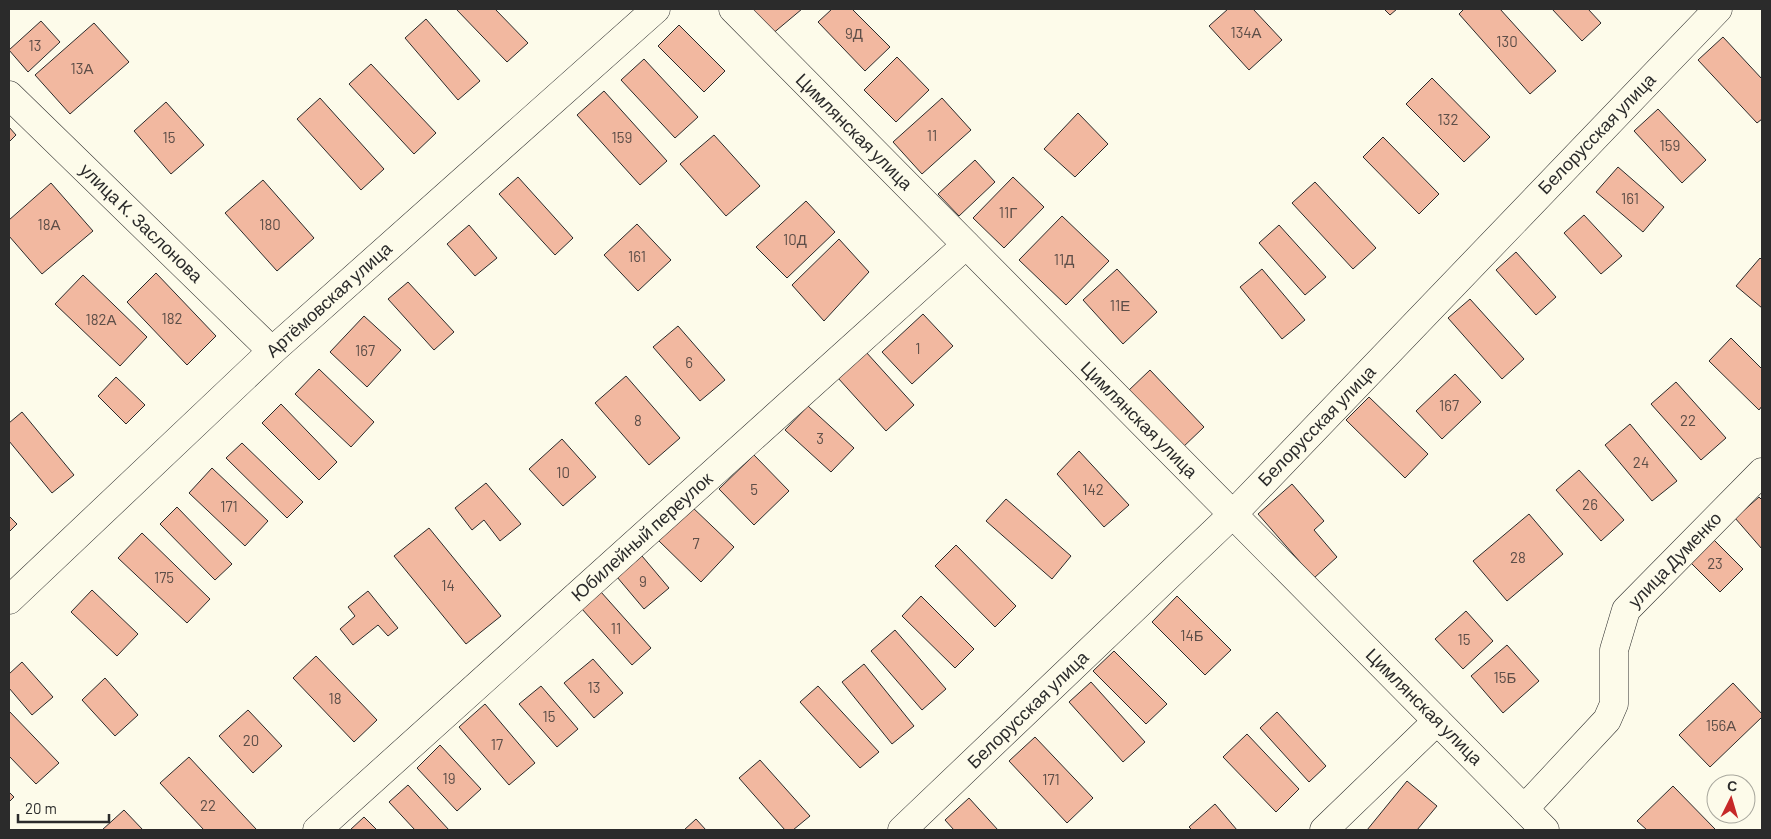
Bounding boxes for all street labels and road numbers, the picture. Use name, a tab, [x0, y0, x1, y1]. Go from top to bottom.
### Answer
street label: Цимлянская улица	[792, 68, 918, 195]
street label: Белорусская улица	[1533, 68, 1660, 198]
street label: улица К. Заслонова	[76, 158, 208, 287]
street label: Артёмовская улица	[261, 236, 397, 362]
street label: Цимлянская улица	[1077, 356, 1203, 483]
street label: Белорусская улица	[1253, 360, 1380, 490]
street label: Юбилейный переулок	[566, 467, 717, 605]
street label: улица Думенко	[1623, 507, 1726, 612]
street label: Цимлянская улица	[1362, 643, 1488, 770]
street label: Белорусская улица	[962, 645, 1093, 773]

